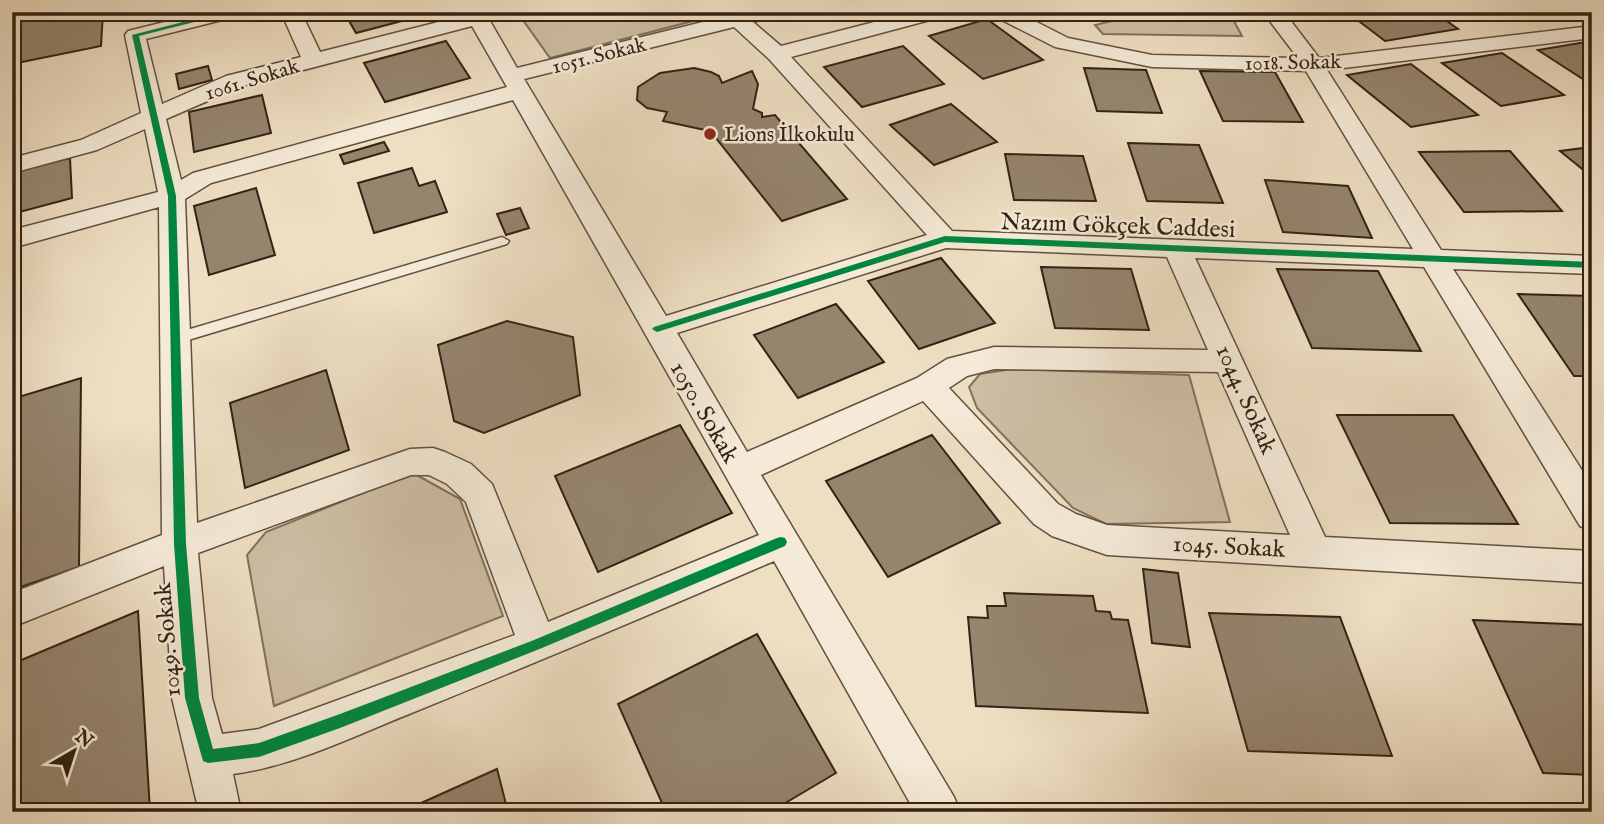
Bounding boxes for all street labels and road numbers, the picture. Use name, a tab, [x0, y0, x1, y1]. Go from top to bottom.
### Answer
street label: 1051. Sokak	[549, 32, 650, 81]
street label: 1018. Sokak	[1245, 49, 1342, 78]
street label: 1061. Sokak	[202, 53, 304, 108]
street label: Nazım Gökçek Caddesi	[1000, 207, 1236, 246]
street label: 1044. Sokak	[1208, 340, 1283, 459]
street label: 1050. Sokak	[662, 356, 745, 469]
street label: 1045. Sokak	[1172, 529, 1286, 566]
street label: 1049. Sokak	[148, 581, 189, 698]

